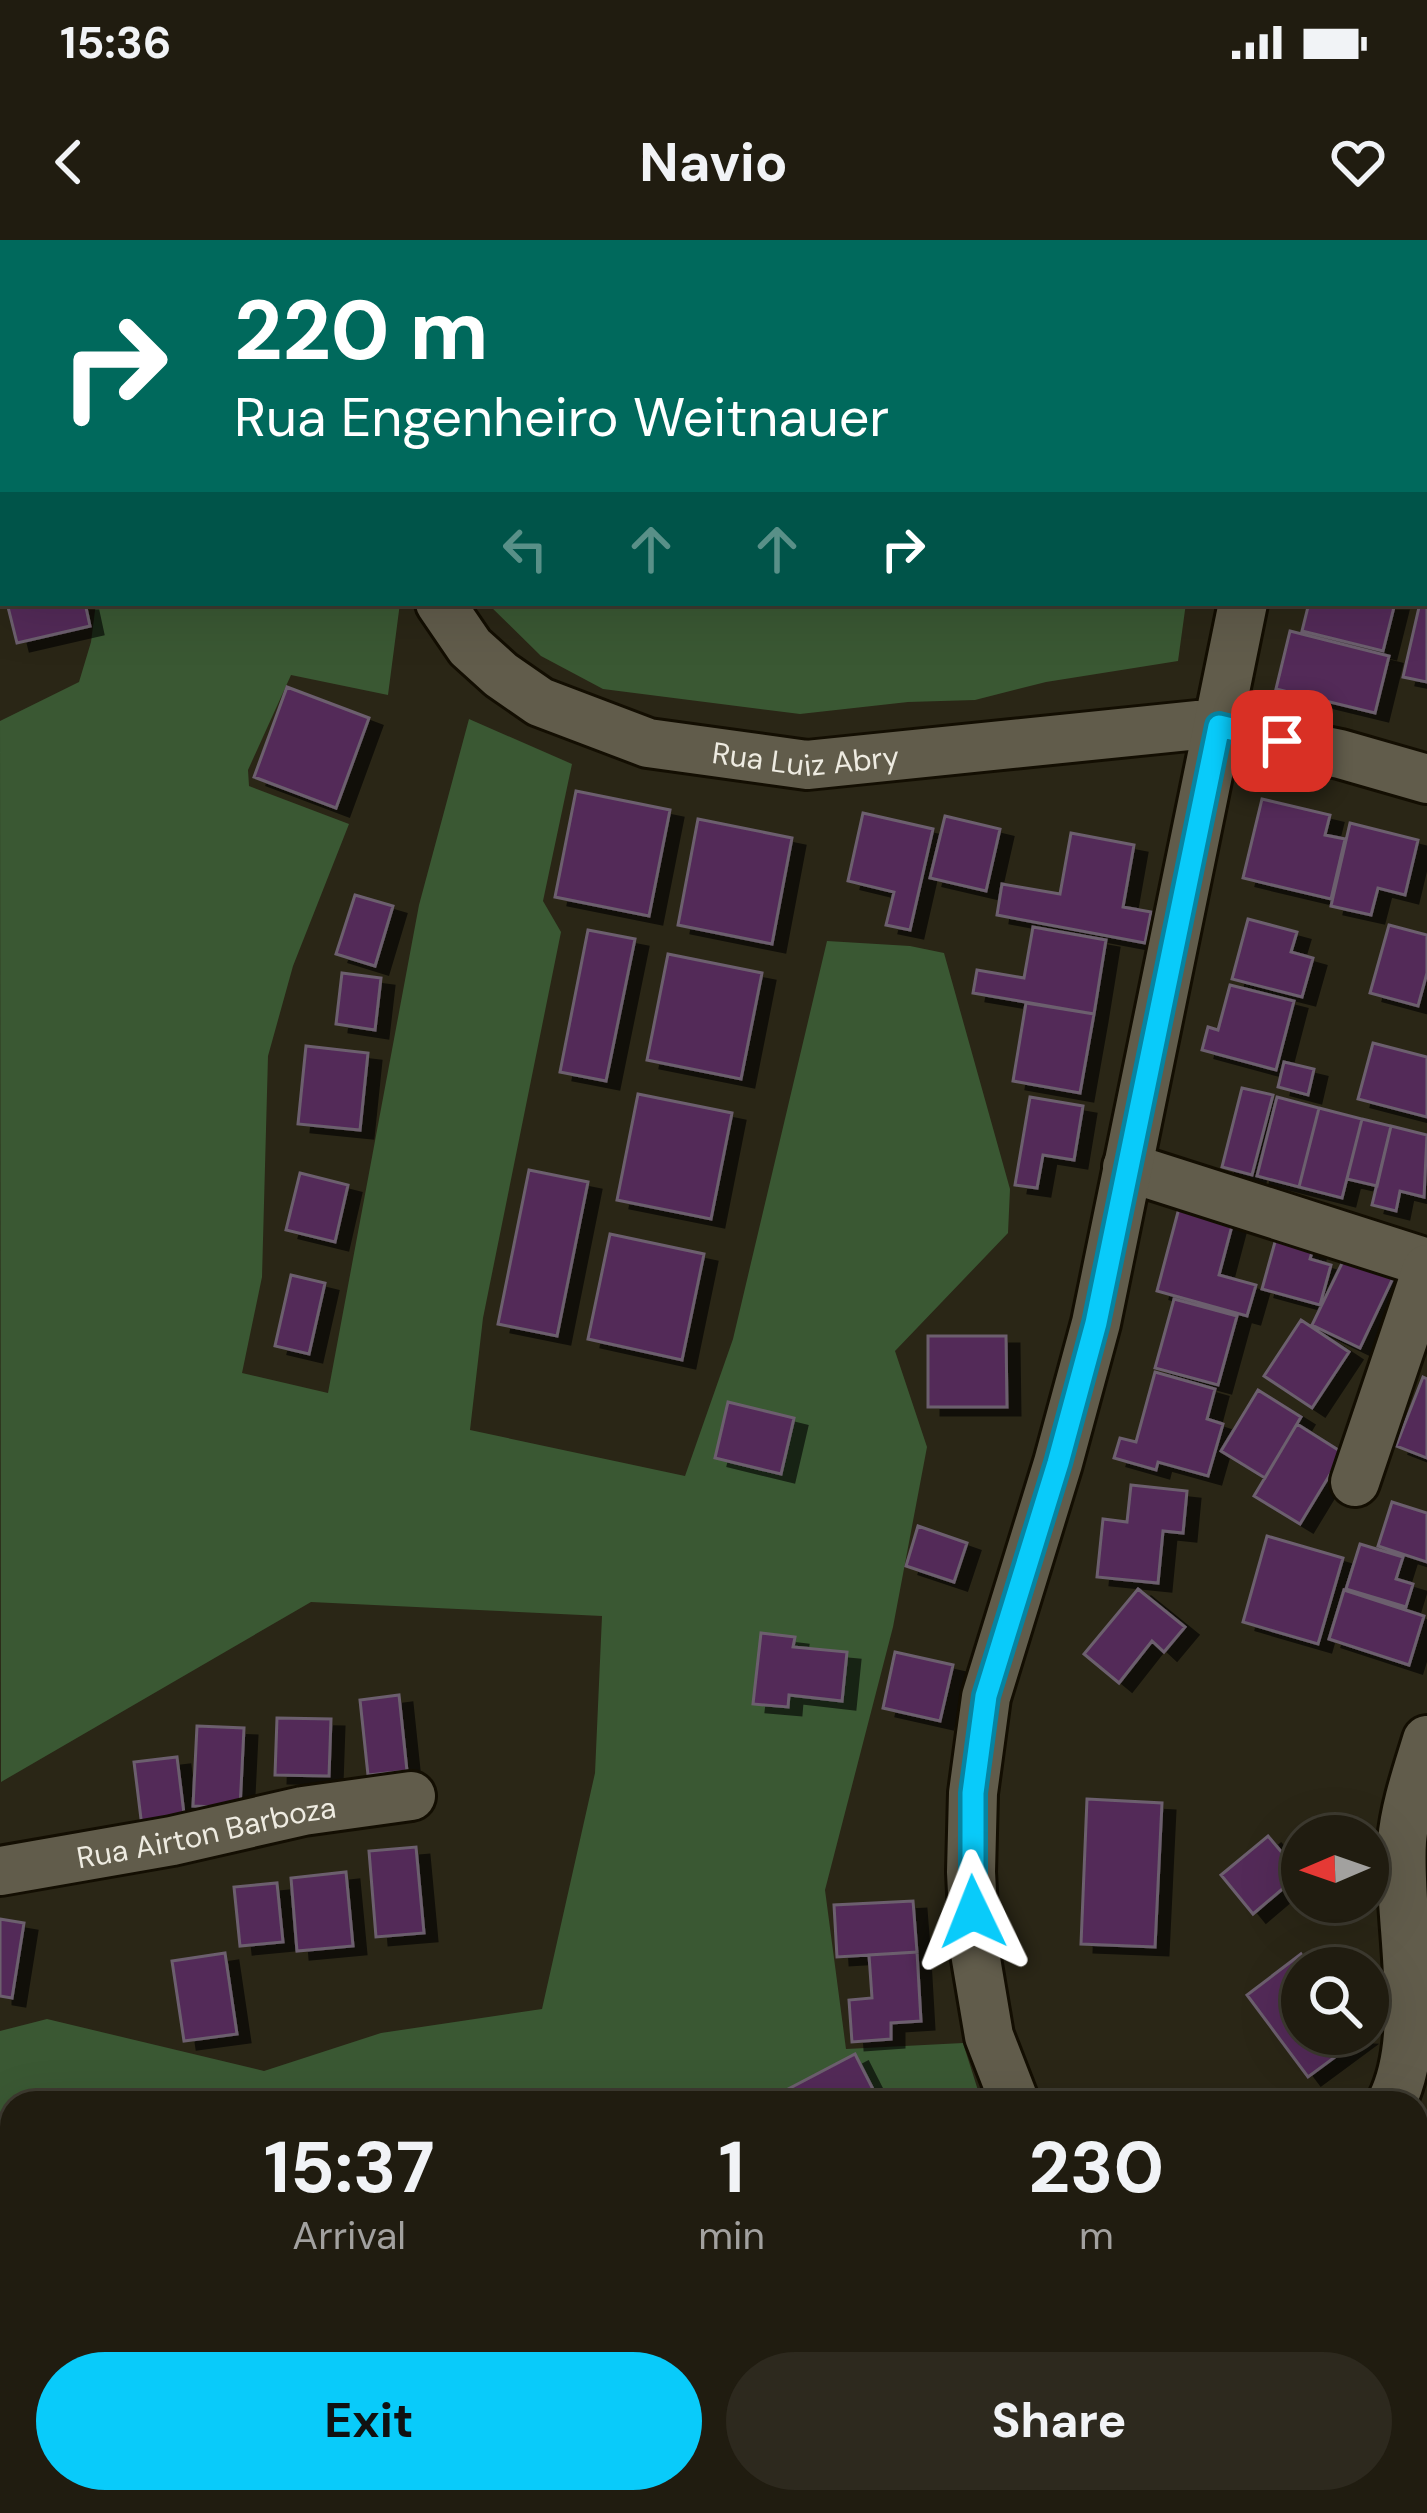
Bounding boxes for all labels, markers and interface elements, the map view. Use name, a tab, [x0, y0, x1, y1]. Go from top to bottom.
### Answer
text: 15:36	[60, 13, 171, 72]
text: Navio	[639, 127, 788, 198]
icon: back	[36, 129, 102, 195]
icon: heart	[1325, 129, 1391, 195]
text: 220 m	[234, 276, 489, 385]
icon: right	[36, 288, 192, 444]
text: Rua Engenheiro Weitnauer	[234, 382, 889, 453]
icon: left	[492, 516, 558, 582]
icon: ahead	[618, 516, 684, 582]
icon: ahead	[744, 516, 810, 582]
icon: right	[870, 516, 936, 582]
pin	[1231, 690, 1333, 792]
icon: arrive	[1249, 708, 1315, 774]
street label: Rua Luiz Abry	[710, 733, 901, 785]
street label: Rua Airton Barboza	[73, 1787, 338, 1877]
north arrow	[1281, 1815, 1389, 1923]
map controls	[1281, 1815, 1389, 2055]
position arrow	[910, 1849, 1036, 1975]
button: search	[1281, 1947, 1389, 2055]
text: 15:37	[264, 2121, 435, 2214]
text: 1	[718, 2121, 745, 2214]
text: 230	[1029, 2121, 1164, 2214]
text: Arrival	[292, 2210, 406, 2261]
text: min	[698, 2210, 765, 2261]
text: m	[1079, 2210, 1114, 2261]
button: Exit	[36, 2352, 702, 2490]
button: Share	[726, 2352, 1392, 2490]

